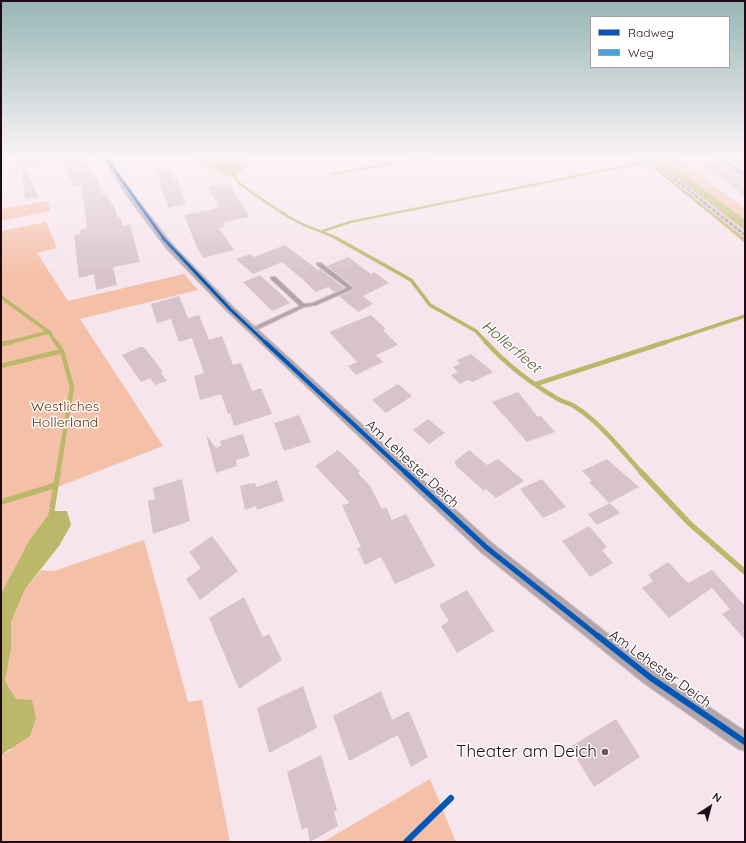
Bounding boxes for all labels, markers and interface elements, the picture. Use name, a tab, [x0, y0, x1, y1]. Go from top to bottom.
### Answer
legend	[590, 16, 730, 68]
text: Radweg	[628, 25, 674, 40]
text: Weg	[628, 45, 654, 60]
water label: Hollerfleet	[478, 317, 544, 377]
park label: Westliches Hollerland	[31, 399, 99, 432]
street label: Am Lehester Deich	[362, 416, 462, 512]
street label: Am Lehester Deich	[606, 626, 714, 712]
place label: Theater am Deich	[456, 742, 597, 762]
marker: Theater am Deich	[600, 747, 610, 757]
north arrow	[690, 787, 730, 827]
text: N	[710, 789, 724, 805]

